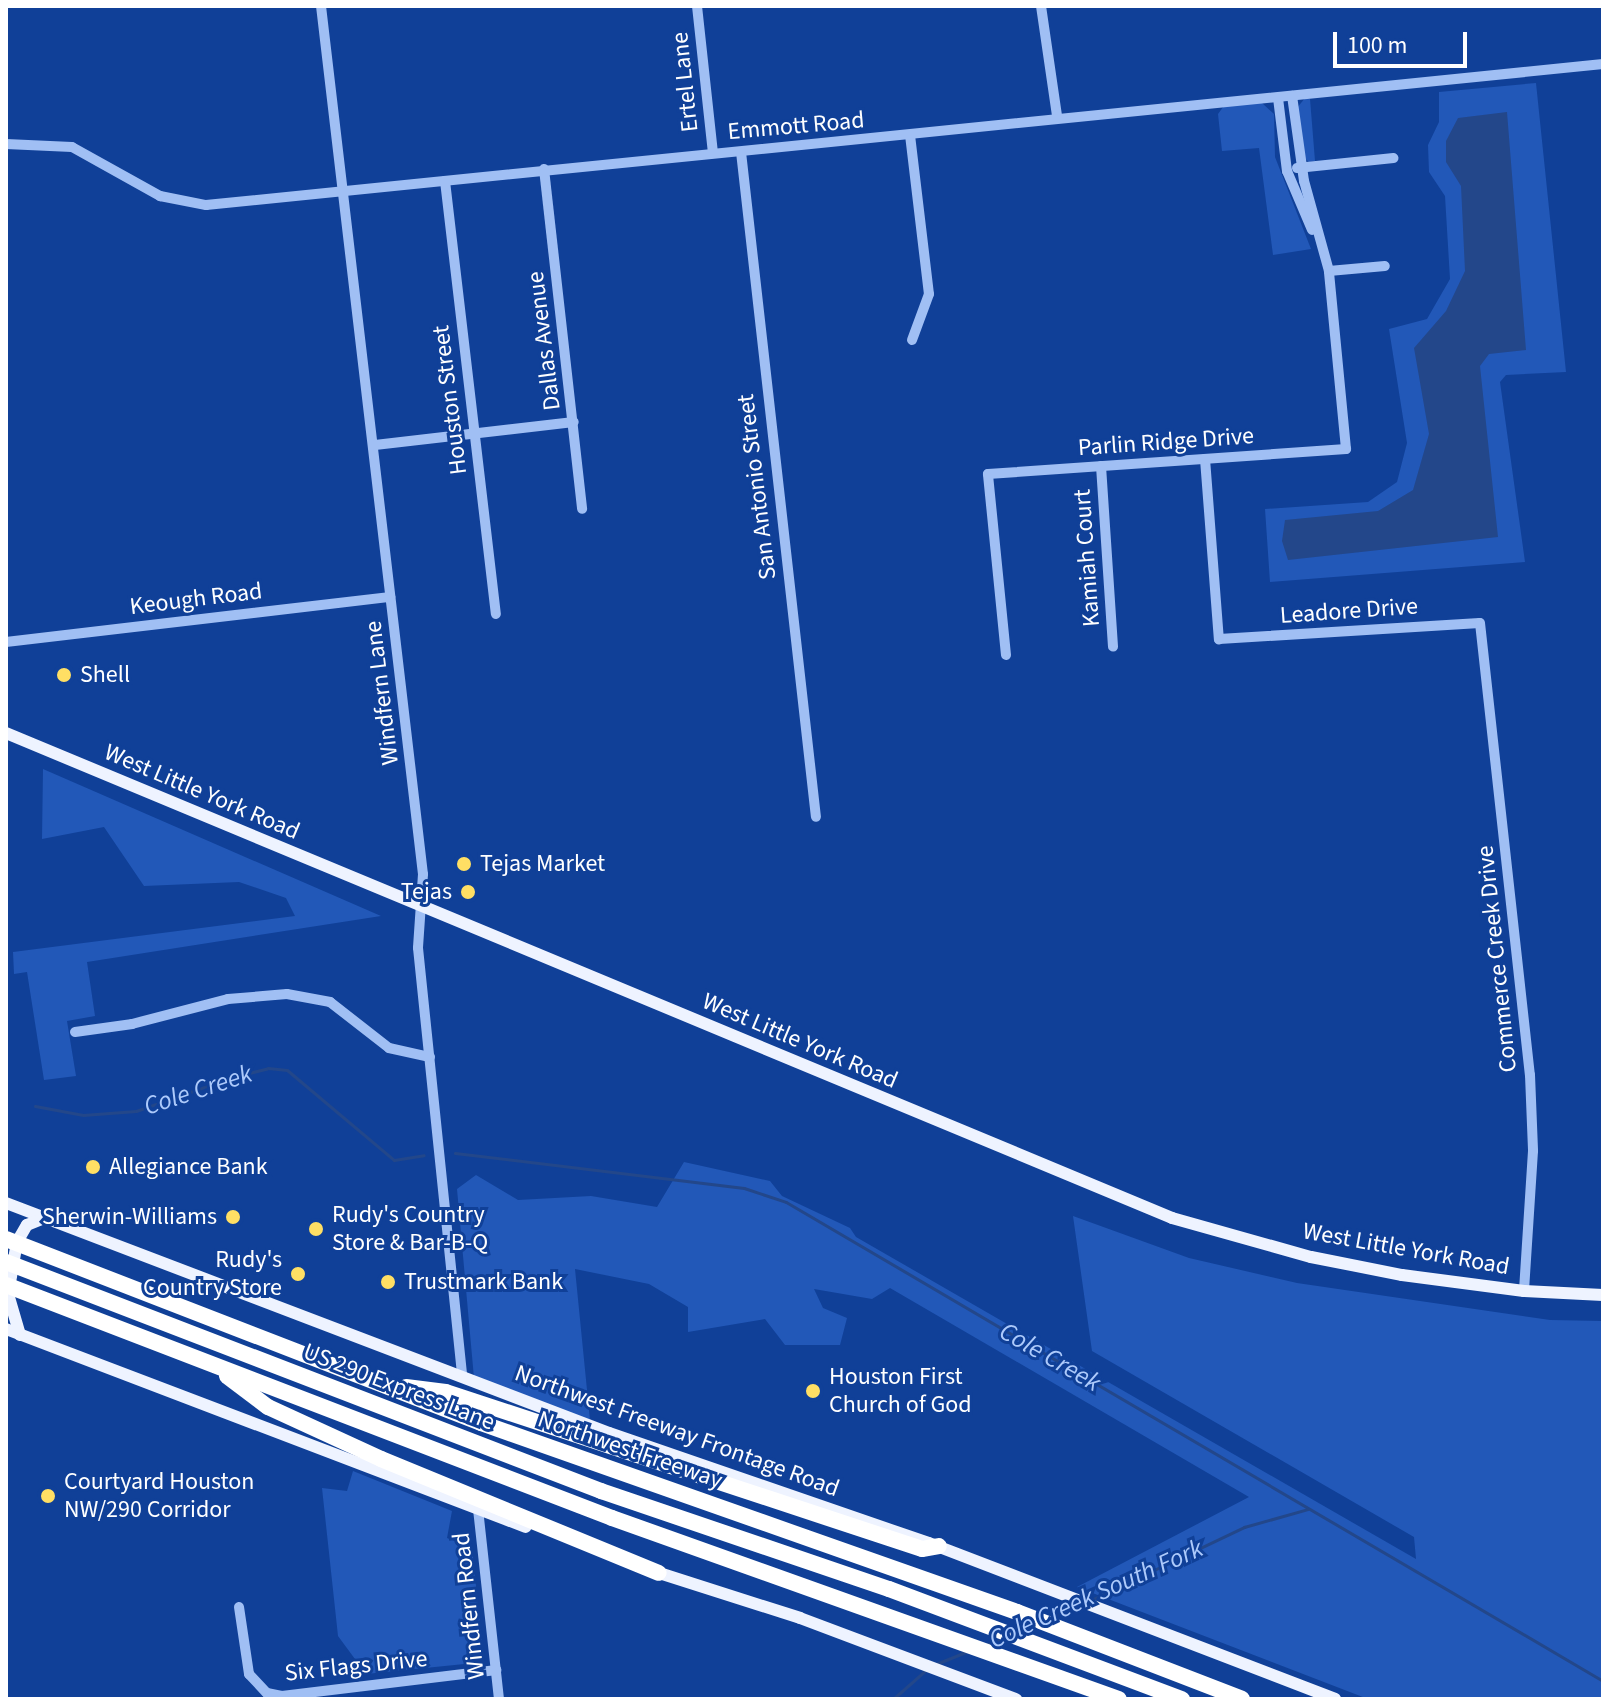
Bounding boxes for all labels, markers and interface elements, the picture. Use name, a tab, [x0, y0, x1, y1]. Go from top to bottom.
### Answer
scale bar	[1337, 16, 1471, 66]
text: 100 m	[1347, 28, 1407, 63]
street label: Ertel Lane	[665, 31, 705, 133]
street label: Emmott Road	[726, 106, 866, 146]
street label: Dallas Avenue	[521, 270, 567, 412]
street label: Houston Street	[427, 324, 473, 476]
street label: San Antonio Street	[731, 393, 783, 581]
street label: Parlin Ridge Drive	[1077, 421, 1255, 463]
street label: Kamiah Court	[1068, 488, 1106, 628]
street label: Keough Road	[128, 577, 264, 621]
street label: Leadore Drive	[1279, 592, 1419, 630]
street label: Windfern Lane	[359, 619, 405, 767]
place label: Shell	[80, 661, 130, 689]
marker: Shell	[55, 666, 73, 684]
street label: West Little York Road	[100, 738, 304, 846]
street label: Commerce Creek Drive	[1471, 844, 1523, 1074]
place label: Tejas Market	[480, 850, 605, 878]
marker: Tejas Market	[455, 855, 473, 873]
place label: Tejas	[401, 878, 452, 906]
marker: Tejas	[459, 883, 477, 901]
street label: West Little York Road	[698, 987, 902, 1095]
water label: Cole Creek	[140, 1058, 256, 1122]
place label: Allegiance Bank	[109, 1153, 268, 1181]
marker: Allegiance Bank	[84, 1158, 102, 1176]
place label: Rudy's Country Store & Bar-B-Q	[332, 1201, 488, 1257]
place label: Sherwin-Williams	[42, 1203, 217, 1231]
marker: Sherwin-Williams	[224, 1208, 242, 1226]
street label: West Little York Road	[1300, 1217, 1512, 1281]
marker: Rudy's Country Store & Bar-B-Q	[307, 1220, 325, 1238]
place label: Rudy's Country Store	[143, 1246, 282, 1302]
marker: Rudy's Country Store	[289, 1265, 307, 1283]
place label: Trustmark Bank	[404, 1268, 563, 1296]
marker: Trustmark Bank	[379, 1273, 397, 1291]
water label: Cole Creek	[994, 1315, 1106, 1399]
street label: US 290 Express Lane	[299, 1337, 499, 1437]
street label: Northwest Freeway Frontage Road	[511, 1359, 843, 1503]
place label: Houston First Church of God	[829, 1363, 972, 1419]
marker: Houston First Church of God	[804, 1382, 822, 1400]
street label: Northwest Freeway	[534, 1405, 726, 1495]
place label: Courtyard Houston NW/290 Corridor	[64, 1468, 254, 1524]
marker: Courtyard Houston NW/290 Corridor	[39, 1487, 57, 1505]
street label: Windfern Road	[447, 1531, 491, 1681]
water label: Cole Creek South Fork	[984, 1533, 1208, 1655]
street label: Six Flags Drive	[283, 1644, 429, 1688]

